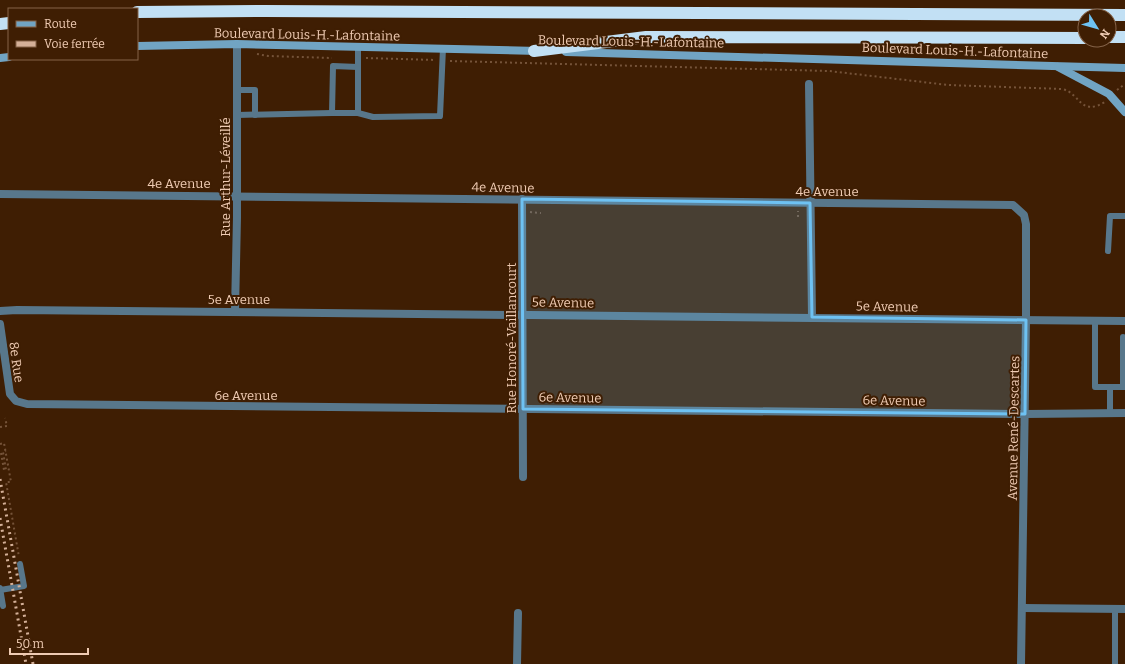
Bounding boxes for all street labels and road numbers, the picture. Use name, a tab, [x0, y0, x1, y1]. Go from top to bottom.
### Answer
street label: Boulevard Louis-H.-Lafontaine	[214, 25, 400, 44]
street label: Boulevard Louis-H.-Lafontaine	[538, 32, 724, 51]
street label: Boulevard Louis-H.-Lafontaine	[861, 40, 1048, 61]
street label: Rue Arthur-Léveillé	[218, 117, 233, 237]
street label: 4e Avenue	[147, 176, 211, 191]
street label: 4e Avenue	[471, 179, 535, 196]
street label: 4e Avenue	[795, 184, 859, 199]
street label: Rue Honoré-Vaillancourt	[504, 262, 519, 414]
street label: 5e Avenue	[208, 292, 270, 307]
street label: 5e Avenue	[532, 294, 594, 311]
street label: 5e Avenue	[856, 298, 918, 315]
street label: 8e Rue	[6, 341, 27, 383]
street label: Avenue René-Descartes	[1005, 356, 1022, 500]
street label: 6e Avenue	[214, 388, 278, 403]
street label: 6e Avenue	[538, 389, 602, 406]
street label: 6e Avenue	[862, 392, 926, 409]

